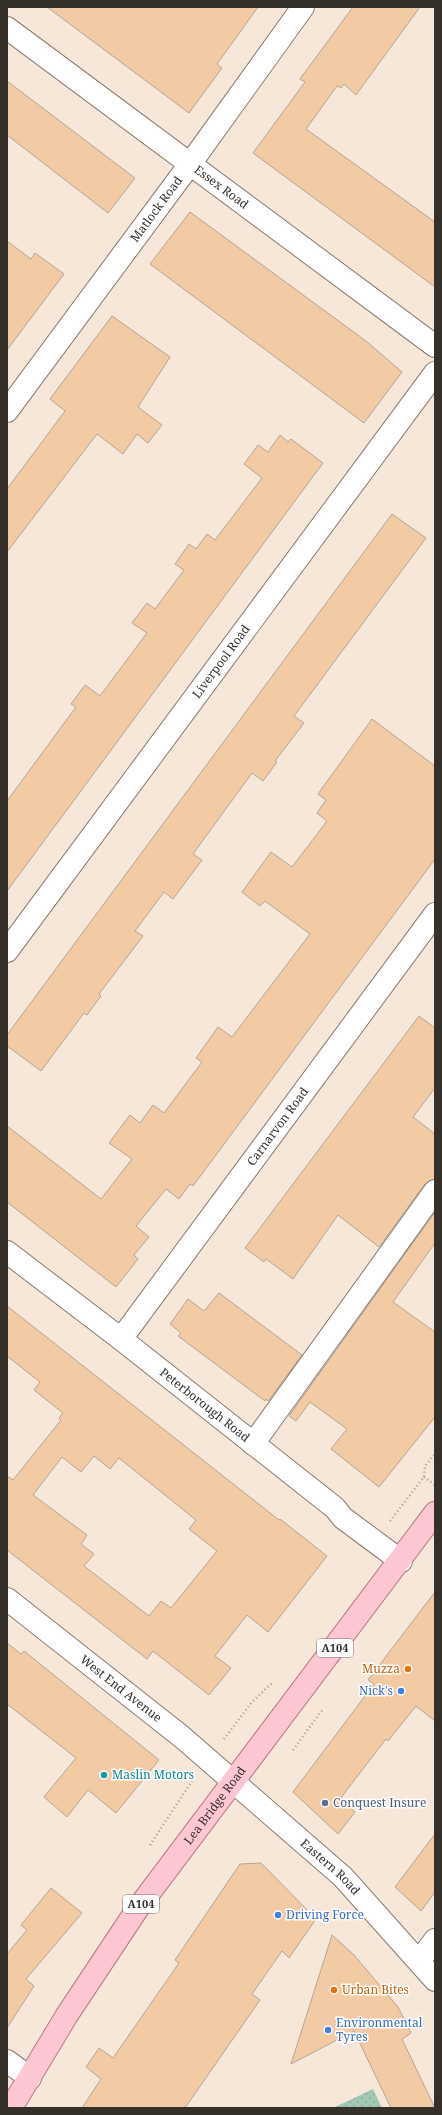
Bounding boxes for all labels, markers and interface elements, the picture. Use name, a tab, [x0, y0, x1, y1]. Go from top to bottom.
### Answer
street label: Essex Road	[191, 161, 253, 213]
street label: Matlock Road	[126, 172, 186, 245]
street label: Liverpool Road	[188, 621, 254, 702]
street label: Carnarvon Road	[243, 1083, 313, 1169]
street label: Peterborough Road	[156, 1364, 254, 1446]
road number: A104	[317, 1639, 353, 1657]
street label: West End Avenue	[77, 1651, 166, 1726]
place label: Muzza	[362, 1660, 400, 1677]
marker: Muzza	[403, 1664, 413, 1674]
place label: Nick's	[359, 1682, 393, 1699]
marker: Nick's	[396, 1686, 406, 1696]
street label: Lea Bridge Road	[180, 1762, 250, 1848]
place label: Maslin Motors	[112, 1766, 194, 1783]
marker: Maslin Motors	[99, 1770, 109, 1780]
place label: Conquest Insure	[333, 1794, 426, 1811]
marker: Conquest Insure	[320, 1798, 330, 1808]
street label: Eastern Road	[297, 1835, 365, 1899]
road number: A104	[123, 1895, 159, 1913]
place label: Driving Force	[286, 1906, 364, 1923]
marker: Driving Force	[273, 1910, 283, 1920]
place label: Urban Bites	[342, 1981, 409, 1998]
marker: Urban Bites	[329, 1985, 339, 1995]
place label: Environmental Tyres	[336, 2014, 423, 2045]
marker: Environmental Tyres	[323, 2025, 333, 2035]

